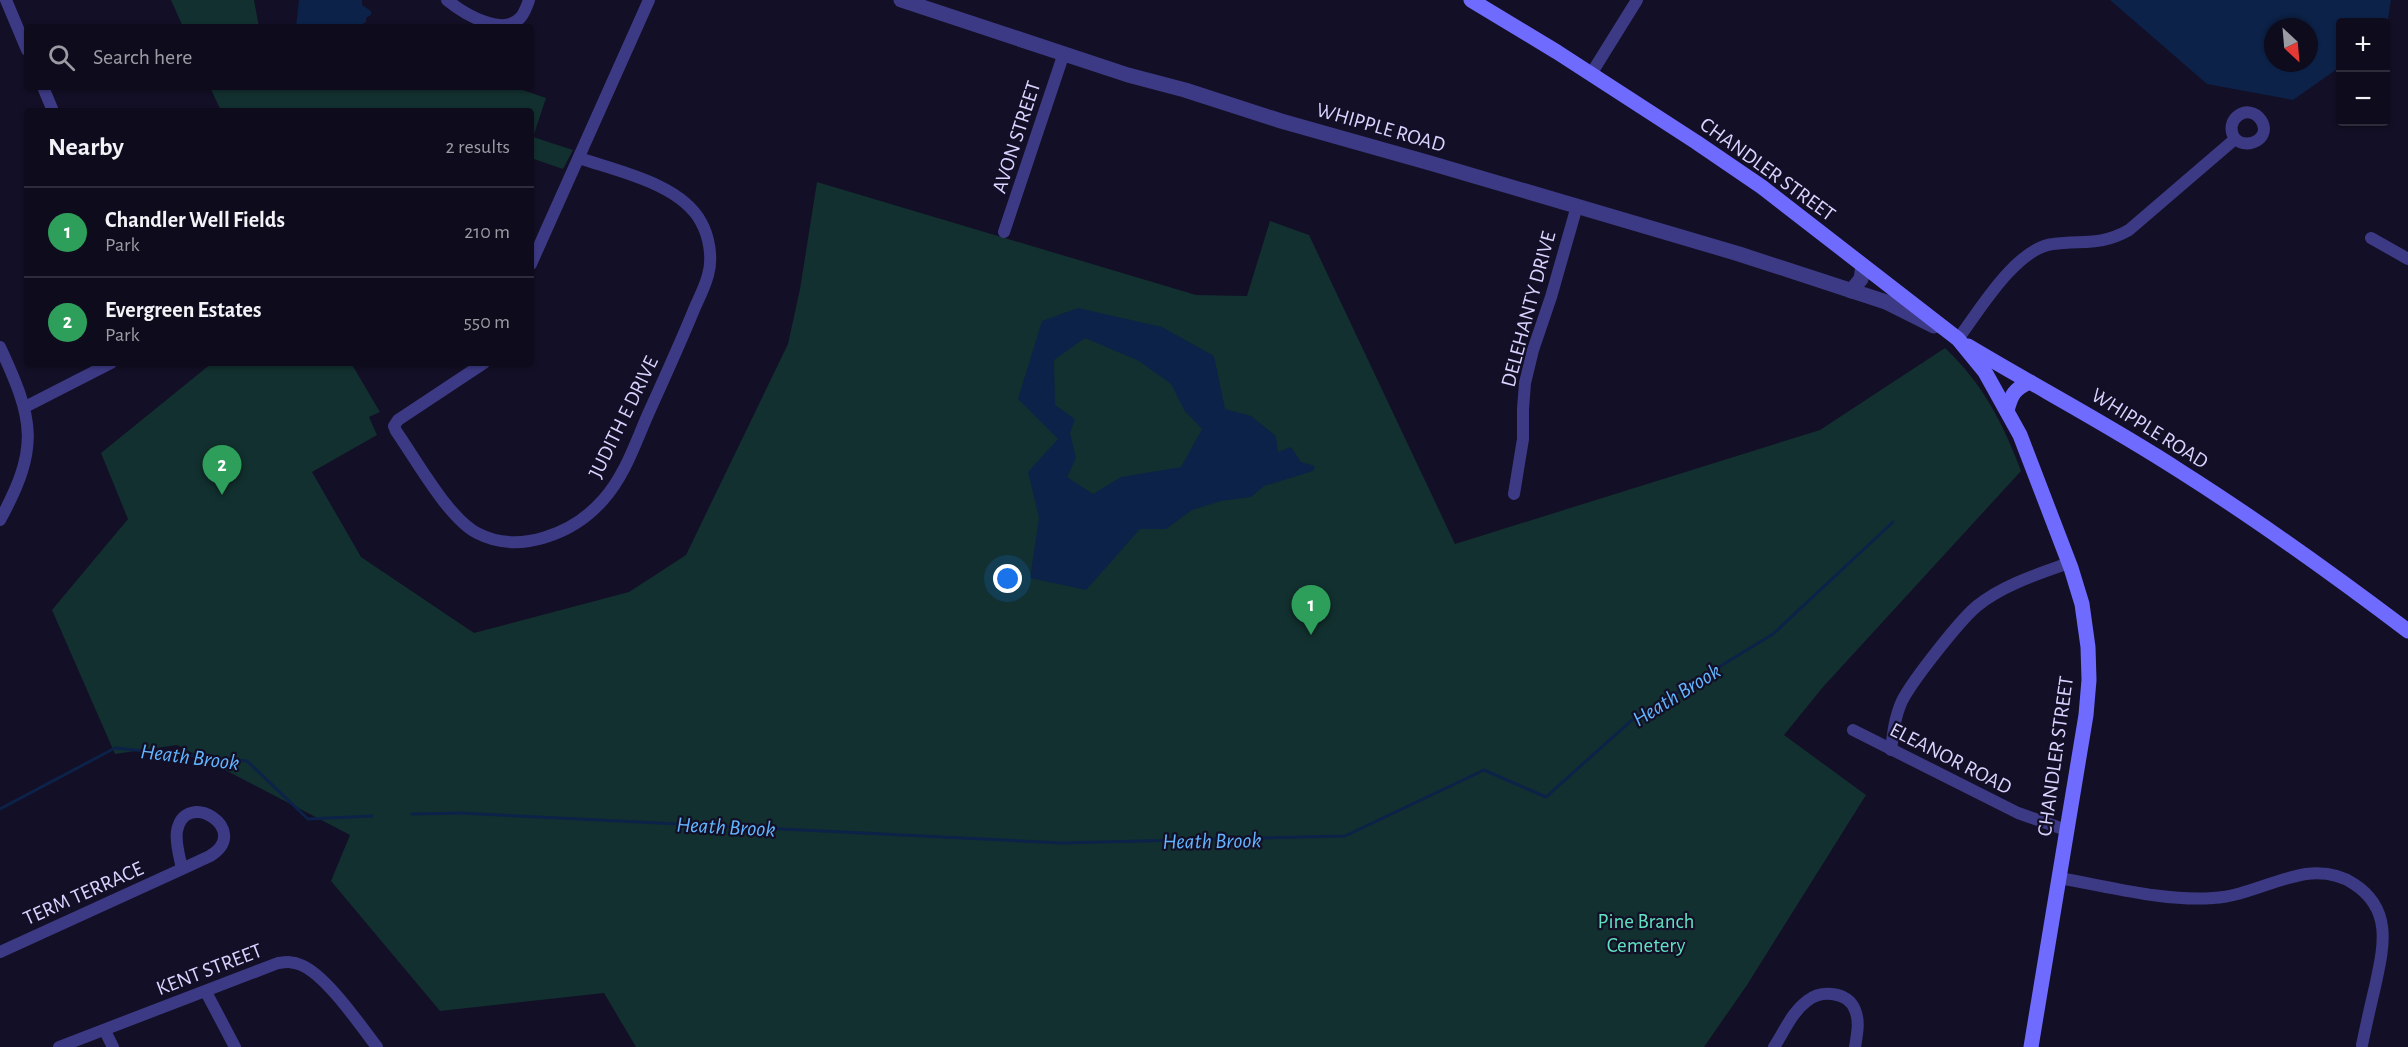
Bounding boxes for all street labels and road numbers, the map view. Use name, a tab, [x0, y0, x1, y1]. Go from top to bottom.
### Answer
street label: AVON STREET	[989, 79, 1044, 196]
street label: WHIPPLE ROAD	[1314, 99, 1448, 156]
street label: CHANDLER STREET	[1696, 113, 1839, 225]
street label: DELEHANTY DRIVE	[1498, 229, 1559, 389]
street label: JUDITH E DRIVE	[585, 353, 662, 481]
street label: WHIPPLE ROAD	[2088, 384, 2212, 473]
street label: CHANDLER STREET	[2034, 675, 2077, 837]
street label: ELEANOR ROAD	[1886, 719, 2015, 798]
street label: TERM TERRACE	[20, 858, 146, 929]
street label: KENT STREET	[153, 940, 265, 999]

